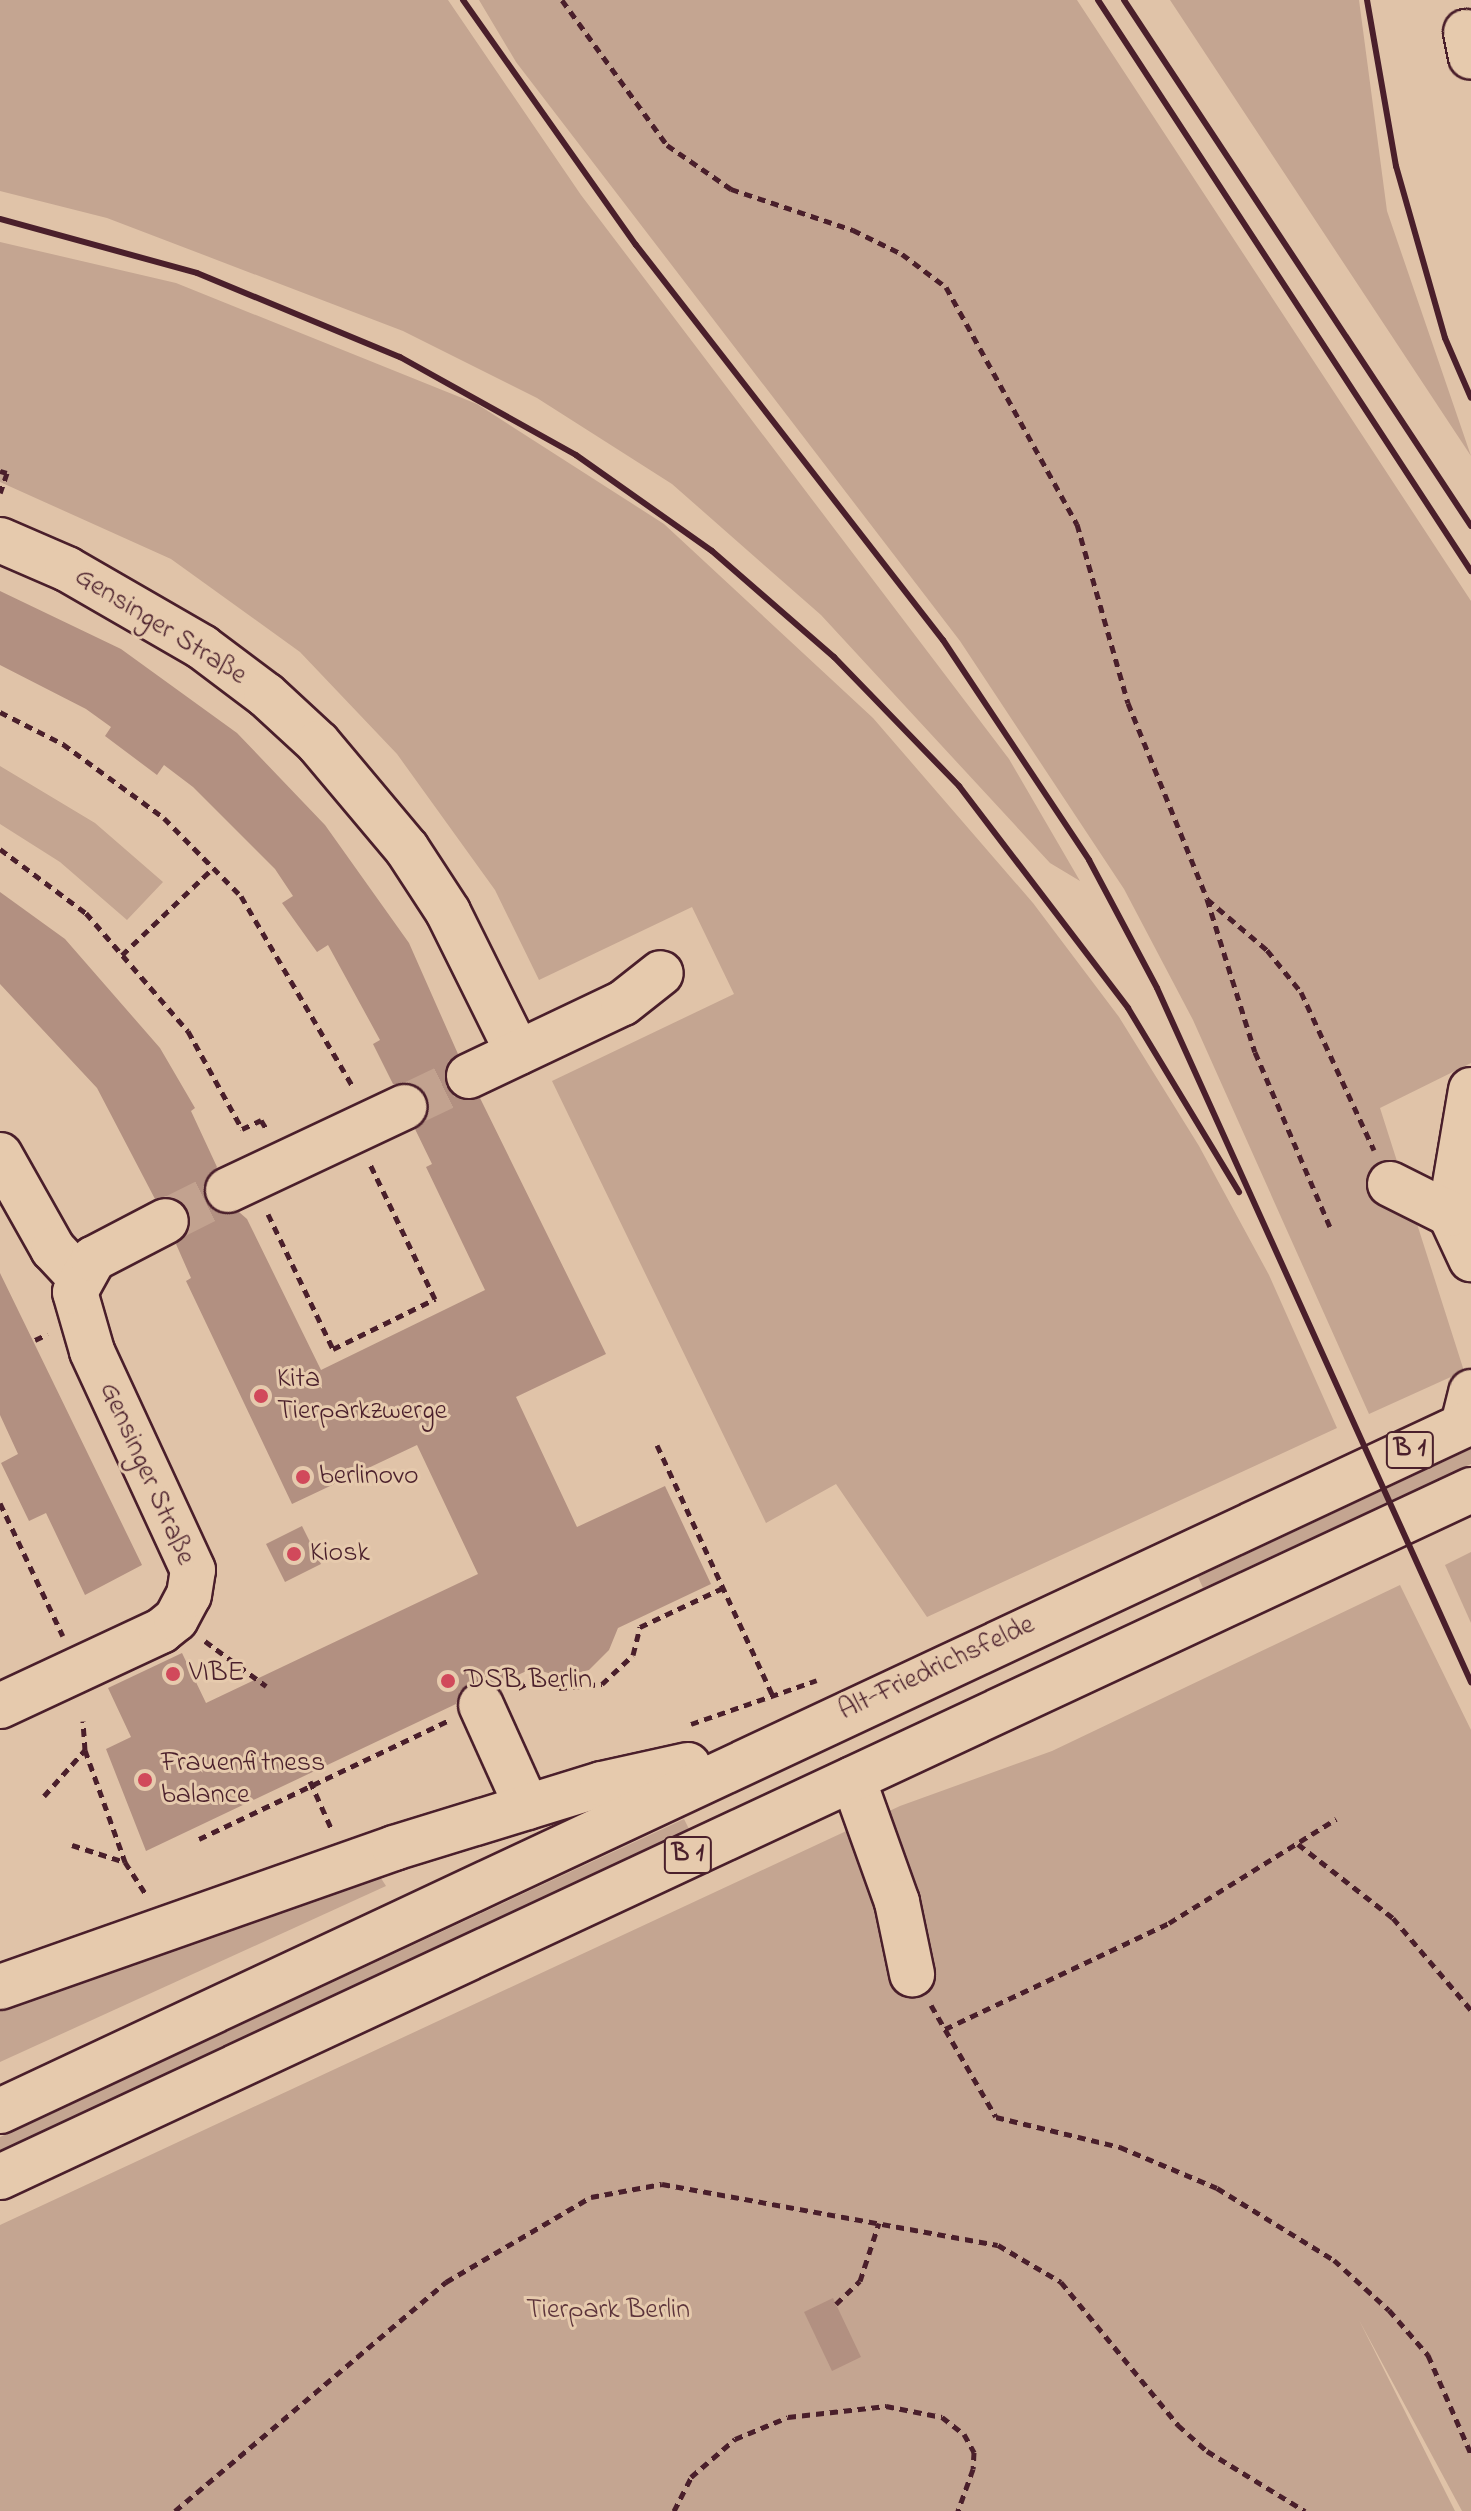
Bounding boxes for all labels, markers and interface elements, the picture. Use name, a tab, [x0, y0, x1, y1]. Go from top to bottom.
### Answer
street label: Gensinger Straße	[68, 561, 252, 693]
place label: Kita Tierparkzwerge	[277, 1363, 447, 1429]
street label: Gensinger Straße	[91, 1378, 201, 1570]
marker: Kita Tierparkzwerge	[252, 1387, 270, 1405]
road number: B 1	[1384, 1428, 1436, 1472]
place label: berlinovo	[319, 1460, 418, 1494]
marker: berlinovo	[294, 1468, 312, 1486]
place label: Kiosk	[310, 1537, 370, 1571]
marker: Kiosk	[285, 1545, 303, 1563]
street label: Alt-Friedrichsfelde	[834, 1609, 1040, 1729]
place label: VIBE	[189, 1657, 245, 1691]
place label: DSB Berlin	[464, 1664, 592, 1698]
marker: VIBE	[164, 1665, 182, 1683]
marker: DSB Berlin	[439, 1672, 457, 1690]
place label: Frauenfitness balance	[161, 1747, 325, 1813]
marker: Frauenfitness balance	[136, 1771, 154, 1789]
road number: B 1	[662, 1833, 714, 1877]
park label: Tierpark Berlin	[526, 2294, 690, 2328]

